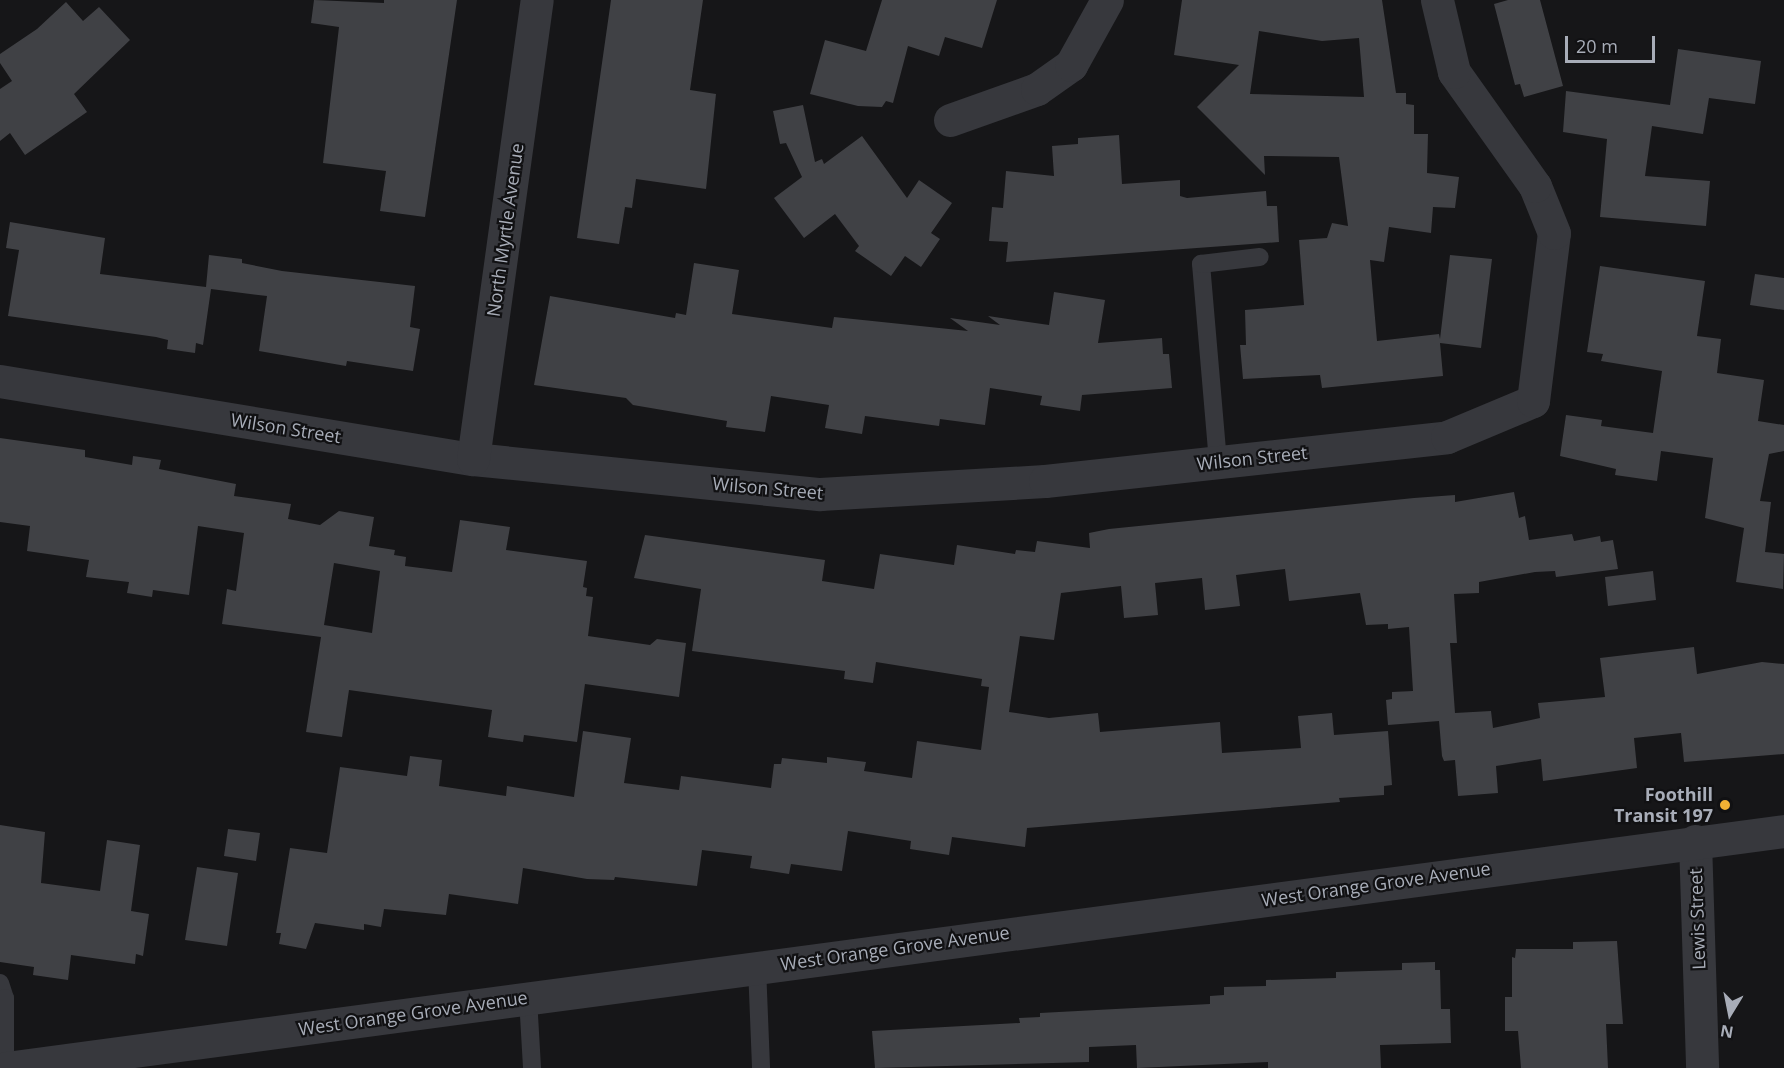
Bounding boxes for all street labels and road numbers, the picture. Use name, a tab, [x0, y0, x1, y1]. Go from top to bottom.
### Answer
street label: North Myrtle Avenue	[482, 142, 528, 318]
street label: Wilson Street	[229, 409, 343, 447]
street label: Wilson Street	[1196, 441, 1308, 475]
street label: Wilson Street	[712, 472, 824, 504]
street label: West Orange Grove Avenue	[1260, 857, 1492, 911]
street label: Lewis Street	[1684, 868, 1710, 970]
street label: West Orange Grove Avenue	[779, 921, 1011, 975]
street label: West Orange Grove Avenue	[297, 986, 529, 1040]

